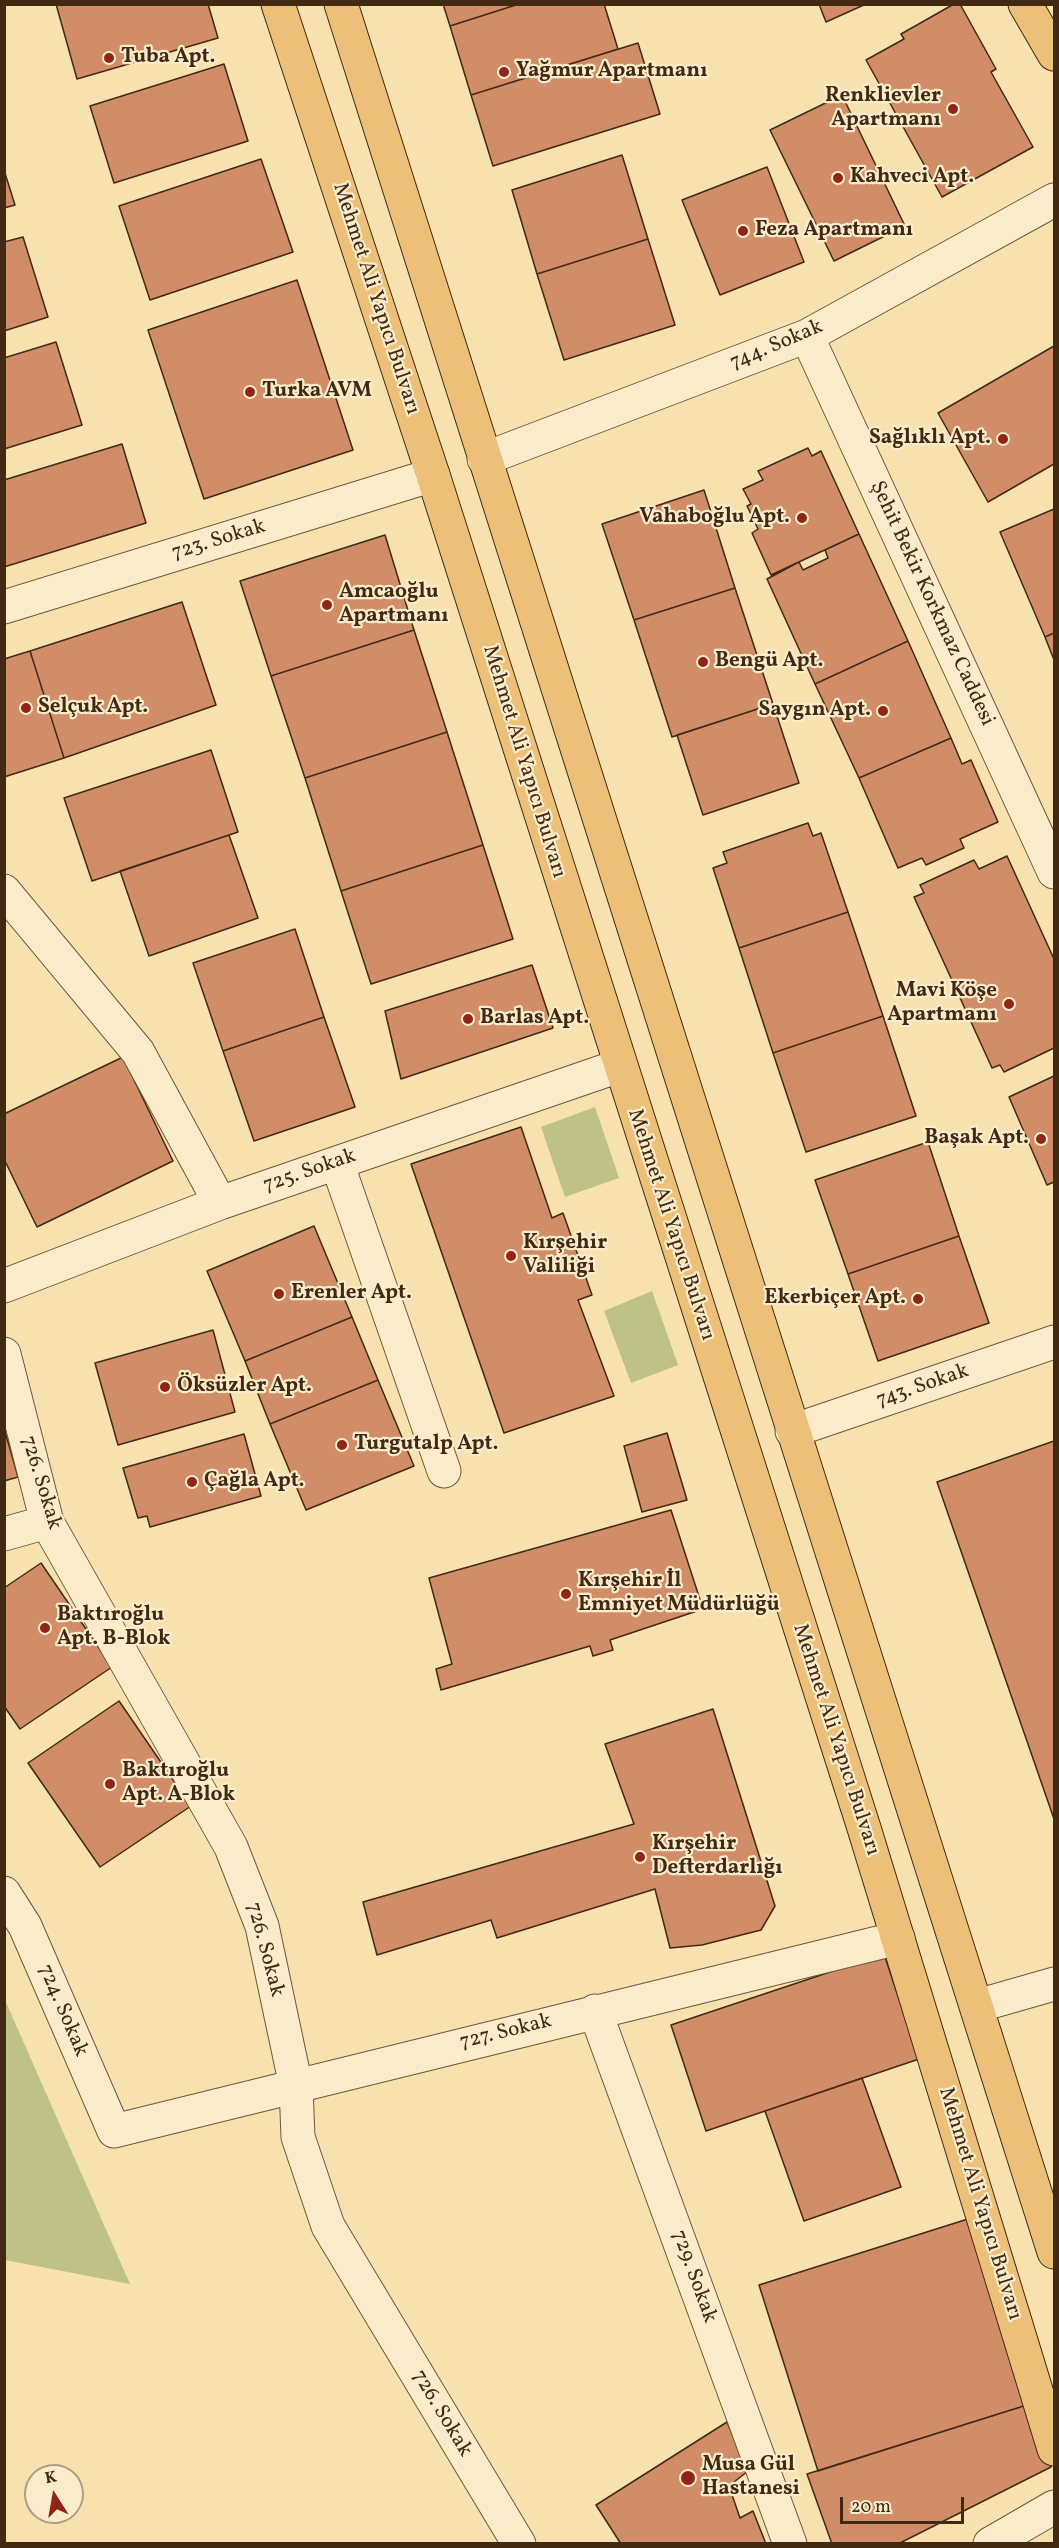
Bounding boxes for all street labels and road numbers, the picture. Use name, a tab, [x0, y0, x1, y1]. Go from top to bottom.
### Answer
street label: Mehmet Ali Yapıcı Bulvarı	[326, 180, 424, 418]
street label: 744. Sokak	[727, 315, 827, 377]
street label: Şehit Bekir Korkmaz Caddesi	[863, 477, 999, 731]
street label: 723. Sokak	[169, 515, 269, 567]
street label: Mehmet Ali Yapıcı Bulvarı	[476, 643, 570, 881]
street label: Mehmet Ali Yapıcı Bulvarı	[621, 1106, 719, 1344]
street label: 725. Sokak	[260, 1144, 360, 1200]
street label: 743. Sokak	[874, 1360, 972, 1414]
street label: 726. Sokak	[14, 1433, 66, 1533]
street label: Mehmet Ali Yapıcı Bulvarı	[786, 1621, 884, 1859]
street label: 726. Sokak	[239, 1900, 289, 2000]
street label: 724. Sokak	[31, 1961, 93, 2061]
street label: 727. Sokak	[458, 2009, 554, 2057]
street label: Mehmet Ali Yapıcı Bulvarı	[932, 2085, 1026, 2323]
street label: 729. Sokak	[665, 2227, 721, 2327]
street label: 726. Sokak	[405, 2366, 477, 2462]

